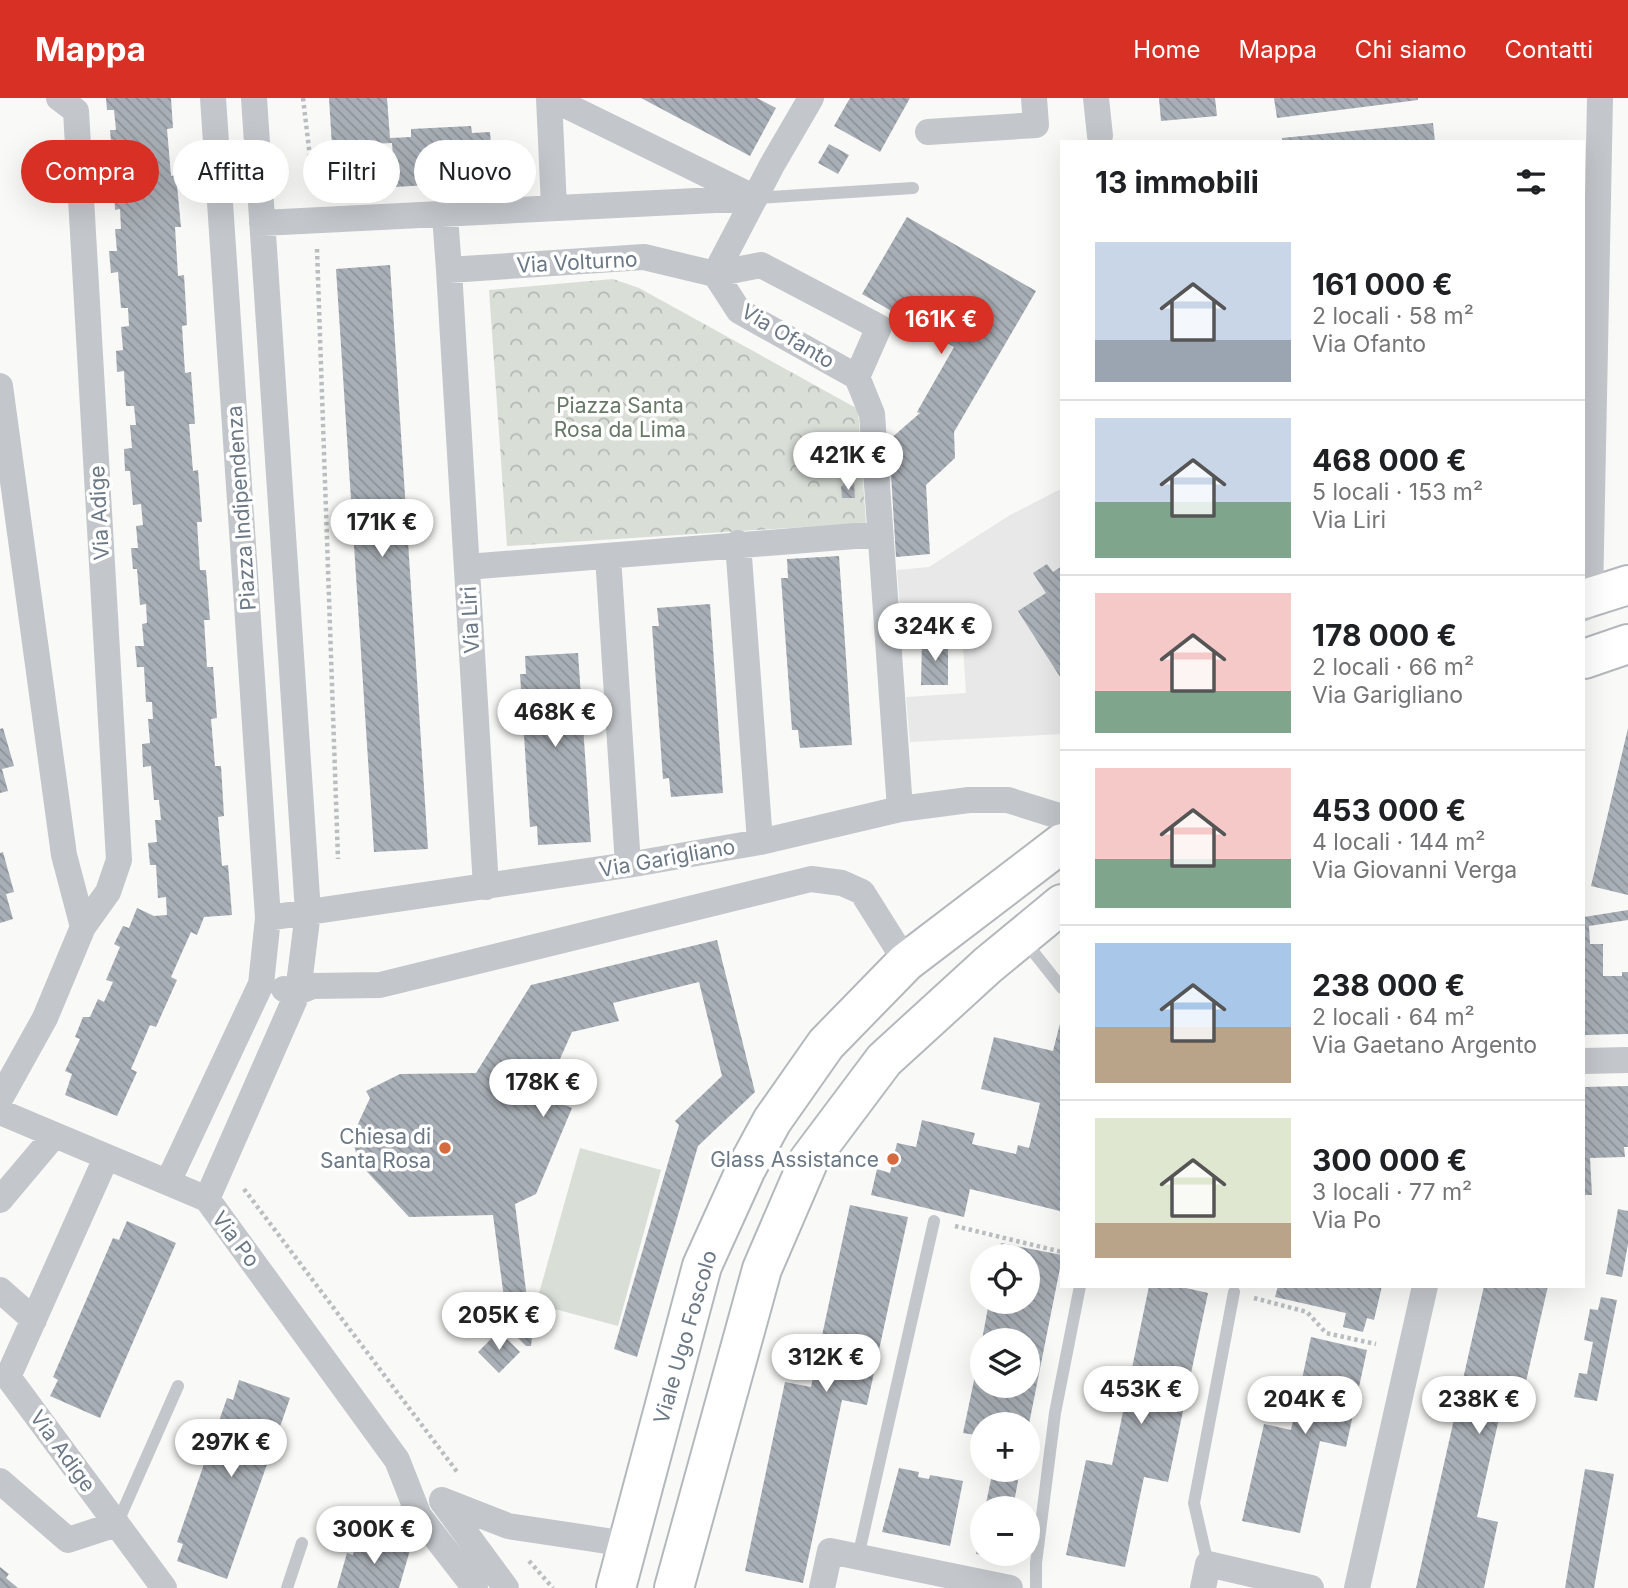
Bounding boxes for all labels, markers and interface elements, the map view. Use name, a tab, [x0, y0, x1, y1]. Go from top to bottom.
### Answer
text: Mappa	[35, 29, 146, 69]
text: Home	[1133, 35, 1201, 64]
text: Mappa	[1239, 35, 1317, 64]
text: Chi siamo	[1355, 35, 1467, 64]
text: Contatti	[1505, 35, 1593, 64]
chip: Compra	[21, 140, 159, 203]
chip: Affitta	[173, 140, 289, 203]
chip: Filtri	[303, 140, 400, 203]
chip: Nuovo	[414, 140, 536, 203]
icon: filters	[1512, 163, 1550, 201]
text: 13 immobili	[1095, 164, 1259, 200]
street label: Via Volturno	[516, 246, 638, 278]
text: 161 000 €	[1312, 266, 1453, 302]
icon: home	[1151, 270, 1235, 354]
pin: 161K €	[884, 296, 998, 356]
street label: Via Ofanto	[737, 298, 839, 374]
text: 2 locali · 58 m²	[1312, 302, 1474, 330]
text: 161K €	[905, 305, 977, 333]
text: Via Ofanto	[1312, 330, 1426, 358]
park label: Piazza Santa Rosa da Lima	[554, 393, 686, 442]
street label: Piazza Indipendenza	[221, 405, 261, 611]
pin: 421K €	[791, 432, 905, 492]
text: 421K €	[809, 441, 887, 469]
text: 468 000 €	[1312, 442, 1467, 478]
icon: home	[1151, 446, 1235, 530]
street label: Via Adige	[84, 465, 114, 561]
text: 5 locali · 153 m²	[1312, 478, 1483, 506]
pin: 171K €	[325, 500, 439, 559]
text: Via Liri	[1312, 506, 1386, 534]
text: 171K €	[347, 508, 417, 536]
street label: Via Liri	[456, 586, 484, 654]
pin: 324K €	[878, 603, 992, 663]
text: 324K €	[894, 612, 976, 640]
text: 178 000 €	[1312, 617, 1457, 653]
icon: home	[1151, 621, 1235, 705]
text: 2 locali · 66 m²	[1312, 653, 1474, 681]
text: Via Garigliano	[1312, 681, 1463, 709]
pin: 468K €	[498, 690, 612, 749]
text: 468K €	[513, 698, 597, 726]
text: 453 000 €	[1312, 792, 1466, 828]
icon: home	[1151, 796, 1235, 880]
text: 4 locali · 144 m²	[1312, 828, 1486, 856]
street label: Via Garigliano	[597, 834, 737, 882]
text: Via Giovanni Verga	[1312, 856, 1517, 884]
text: 238 000 €	[1312, 967, 1465, 1003]
icon: home	[1151, 971, 1235, 1055]
text: 2 locali · 64 m²	[1312, 1003, 1475, 1031]
text: Via Gaetano Argento	[1312, 1031, 1537, 1059]
pin: 178K €	[486, 1060, 600, 1119]
text: 178K €	[505, 1068, 581, 1096]
place label: Chiesa di Santa Rosa	[320, 1124, 431, 1173]
marker: Chiesa di Santa Rosa	[437, 1140, 453, 1156]
text: 300 000 €	[1312, 1142, 1467, 1178]
icon: home	[1151, 1146, 1235, 1230]
place label: Glass Assistance	[710, 1147, 879, 1172]
marker: Glass Assistance	[885, 1151, 901, 1167]
text: 3 locali · 77 m²	[1312, 1178, 1472, 1206]
street label: Via Po	[207, 1206, 265, 1272]
text: Via Po	[1312, 1206, 1381, 1234]
map controls	[970, 1244, 1040, 1566]
button: locate	[970, 1244, 1040, 1314]
street label: Viale Ugo Foscolo	[648, 1247, 722, 1427]
pin: 205K €	[442, 1292, 556, 1352]
text: 205K €	[458, 1301, 540, 1329]
button: layers	[970, 1328, 1040, 1398]
pin: 312K €	[769, 1334, 883, 1394]
text: 312K €	[788, 1343, 865, 1371]
pin: 453K €	[1084, 1366, 1198, 1426]
text: 453K €	[1100, 1375, 1182, 1403]
pin: 204K €	[1248, 1376, 1362, 1436]
pin: 238K €	[1422, 1376, 1536, 1436]
text: 204K €	[1263, 1385, 1347, 1413]
text: 238K €	[1438, 1385, 1520, 1413]
street label: Via Adige	[25, 1405, 101, 1497]
button: +	[970, 1412, 1040, 1482]
pin: 297K €	[174, 1420, 288, 1479]
text: 297K €	[191, 1428, 271, 1456]
button: −	[970, 1496, 1040, 1566]
pin: 300K €	[317, 1506, 431, 1566]
text: 300K €	[332, 1515, 416, 1543]

